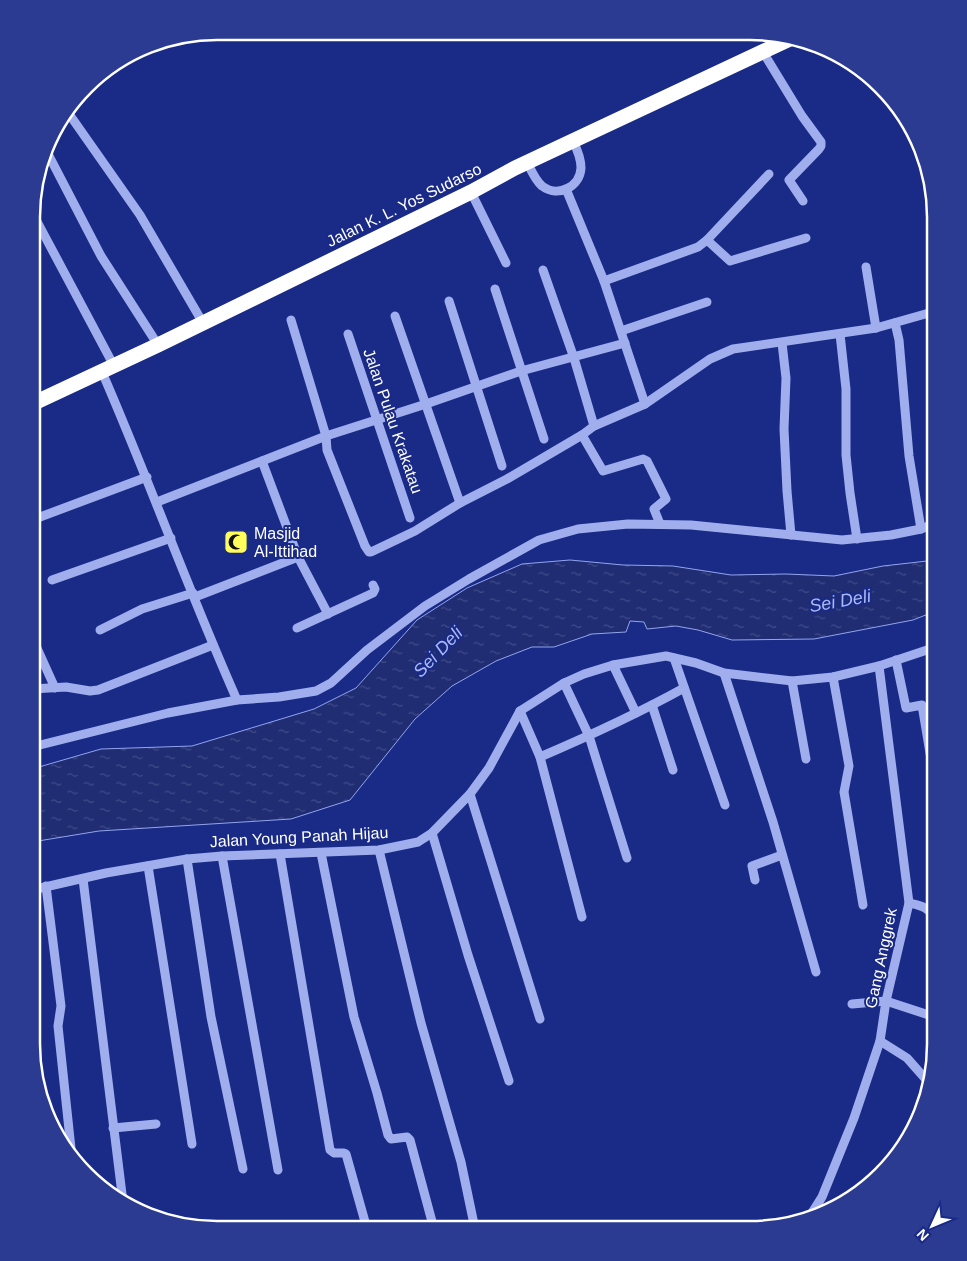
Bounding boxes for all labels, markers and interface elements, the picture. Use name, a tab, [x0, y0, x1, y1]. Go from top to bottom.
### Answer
street label: Jalan K. L. Yos Sudarso	[324, 160, 484, 250]
street label: Jalan Pulau Krakatau	[360, 346, 426, 496]
place label: Masjid Al-Ittihad	[254, 525, 317, 560]
mosque icon: Masjid Al-Ittihad	[223, 529, 249, 555]
water label: Sei Deli	[808, 586, 873, 616]
water label: Sei Deli	[409, 622, 467, 681]
street label: Jalan Young Panah Hijau	[209, 824, 389, 850]
street label: Gang Anggrek	[862, 905, 900, 1010]
north arrow	[907, 1201, 957, 1251]
text: N	[913, 1226, 932, 1244]

